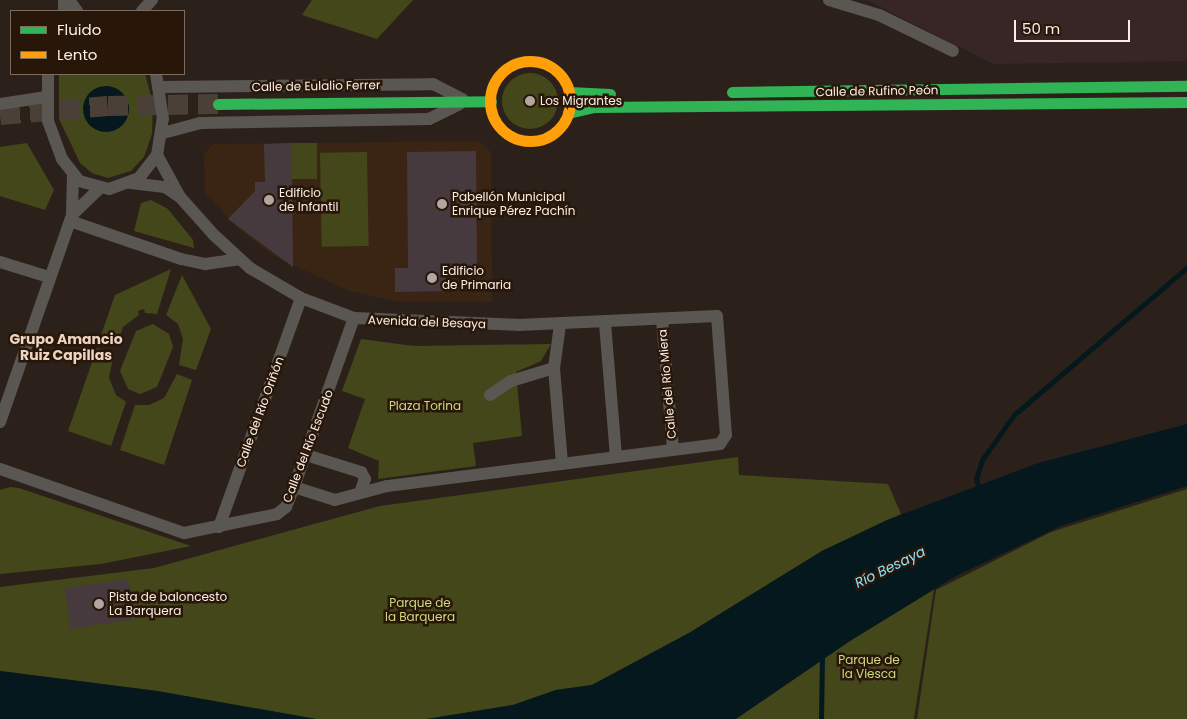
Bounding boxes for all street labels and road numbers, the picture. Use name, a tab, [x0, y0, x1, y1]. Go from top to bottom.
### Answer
street label: Calle de Eulalio Ferrer	[252, 78, 380, 94]
street label: Calle de Rufino Peón	[815, 83, 939, 99]
street label: Avenida del Besaya	[368, 313, 486, 331]
street label: Calle del Río Miera	[655, 329, 679, 439]
street label: Calle del Río Oriñón	[233, 355, 287, 469]
street label: Calle del Río Escudo	[280, 387, 336, 505]

